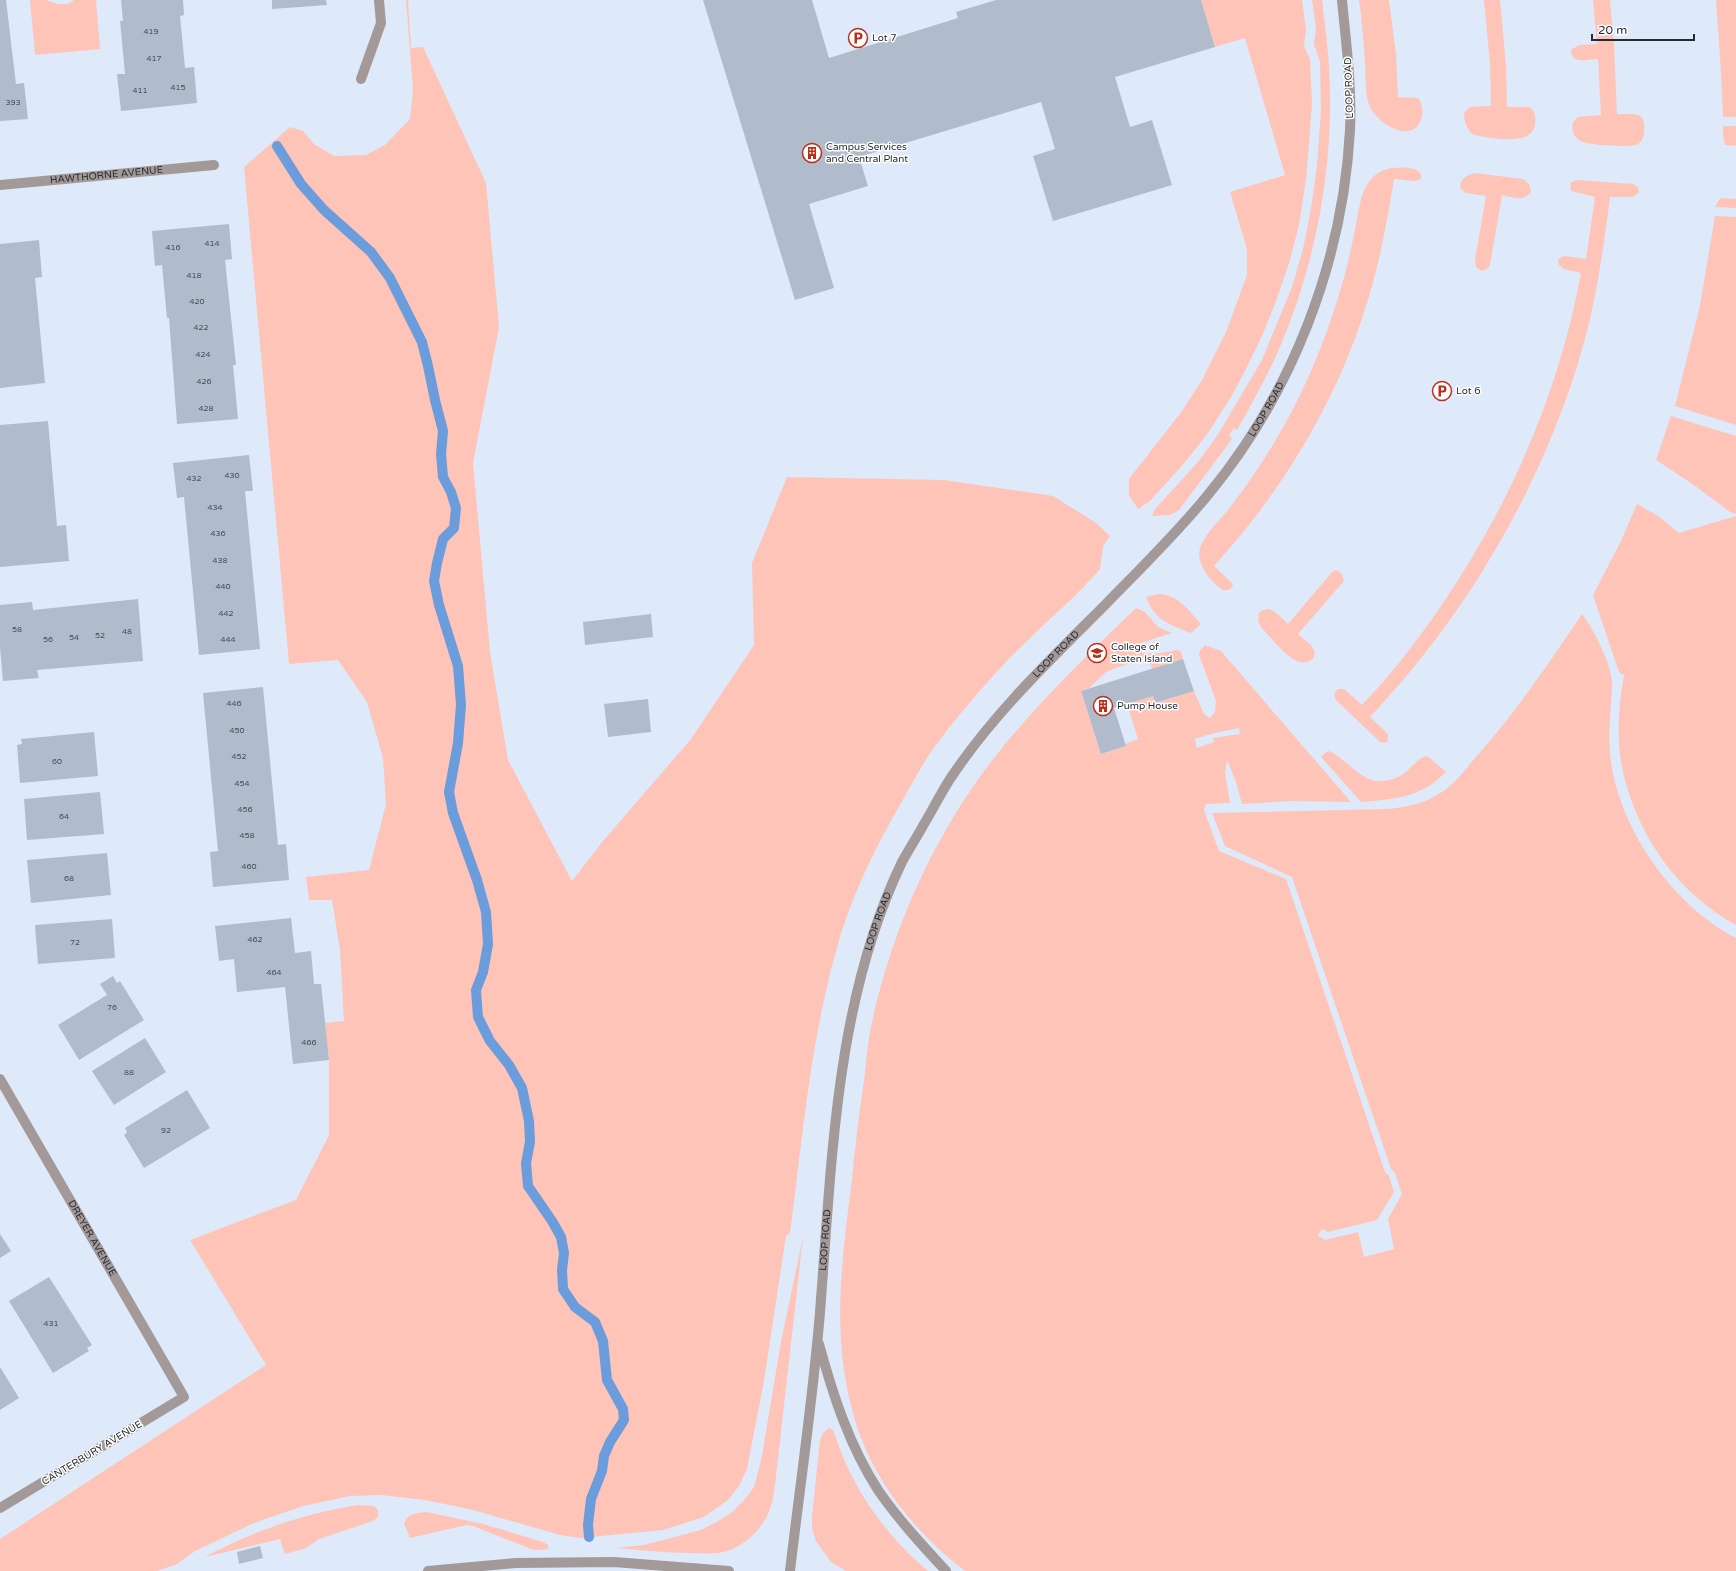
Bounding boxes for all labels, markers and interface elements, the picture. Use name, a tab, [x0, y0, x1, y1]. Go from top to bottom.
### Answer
scale bar	[1592, 16, 1694, 42]
text: 20 m	[1598, 23, 1627, 37]
house number: 419	[143, 27, 159, 36]
parking icon: Lot 7	[847, 27, 869, 49]
place label: Lot 7	[872, 32, 897, 44]
house number: 417	[146, 54, 162, 63]
street label: LOOP ROAD	[1342, 57, 1356, 119]
house number: 415	[170, 83, 186, 92]
house number: 411	[132, 86, 148, 95]
house number: 393	[5, 98, 21, 107]
place label: Campus Services and Central Plant	[826, 141, 908, 165]
building icon: Campus Services and Central Plant	[801, 142, 823, 164]
street label: HAWTHORNE AVENUE	[49, 164, 164, 186]
house number: 414	[204, 239, 220, 248]
house number: 416	[165, 243, 181, 252]
house number: 418	[186, 271, 202, 280]
house number: 420	[189, 297, 205, 306]
house number: 422	[193, 323, 209, 332]
house number: 424	[195, 350, 211, 359]
house number: 426	[196, 377, 212, 386]
street label: LOOP ROAD	[1246, 380, 1287, 439]
parking icon: Lot 6	[1431, 380, 1453, 402]
place label: Lot 6	[1456, 385, 1481, 397]
house number: 428	[198, 404, 214, 413]
house number: 430	[224, 471, 240, 480]
house number: 432	[186, 474, 202, 483]
house number: 434	[207, 503, 223, 512]
house number: 436	[210, 529, 226, 538]
house number: 438	[212, 556, 228, 565]
house number: 440	[215, 582, 231, 591]
house number: 442	[218, 609, 234, 618]
house number: 58	[12, 625, 22, 634]
house number: 48	[122, 627, 132, 636]
street label: LOOP ROAD	[1030, 628, 1082, 680]
house number: 52	[95, 631, 105, 640]
house number: 54	[69, 633, 79, 642]
house number: 56	[43, 635, 53, 644]
house number: 444	[220, 635, 236, 644]
place label: College of Staten Island	[1111, 641, 1172, 665]
school or university icon: College of Staten Island	[1086, 642, 1108, 664]
building icon: Pump House	[1092, 695, 1114, 717]
house number: 446	[226, 699, 242, 708]
place label: Pump House	[1117, 700, 1178, 712]
house number: 450	[229, 726, 245, 735]
house number: 452	[231, 752, 247, 761]
house number: 60	[52, 757, 62, 766]
house number: 454	[234, 779, 250, 788]
house number: 456	[237, 805, 253, 814]
house number: 64	[59, 812, 69, 821]
house number: 458	[239, 831, 255, 840]
house number: 460	[241, 862, 257, 871]
house number: 68	[64, 874, 74, 883]
street label: LOOP ROAD	[862, 890, 894, 952]
house number: 462	[247, 935, 263, 944]
house number: 72	[70, 938, 80, 947]
house number: 464	[266, 968, 282, 977]
house number: 76	[107, 1003, 117, 1012]
house number: 466	[301, 1038, 317, 1047]
house number: 88	[124, 1068, 134, 1077]
house number: 92	[161, 1126, 171, 1135]
street label: DREYER AVENUE	[65, 1198, 119, 1278]
street label: LOOP ROAD	[817, 1209, 834, 1271]
house number: 431	[43, 1319, 59, 1328]
street label: CANTERBURY AVENUE	[40, 1418, 144, 1488]

